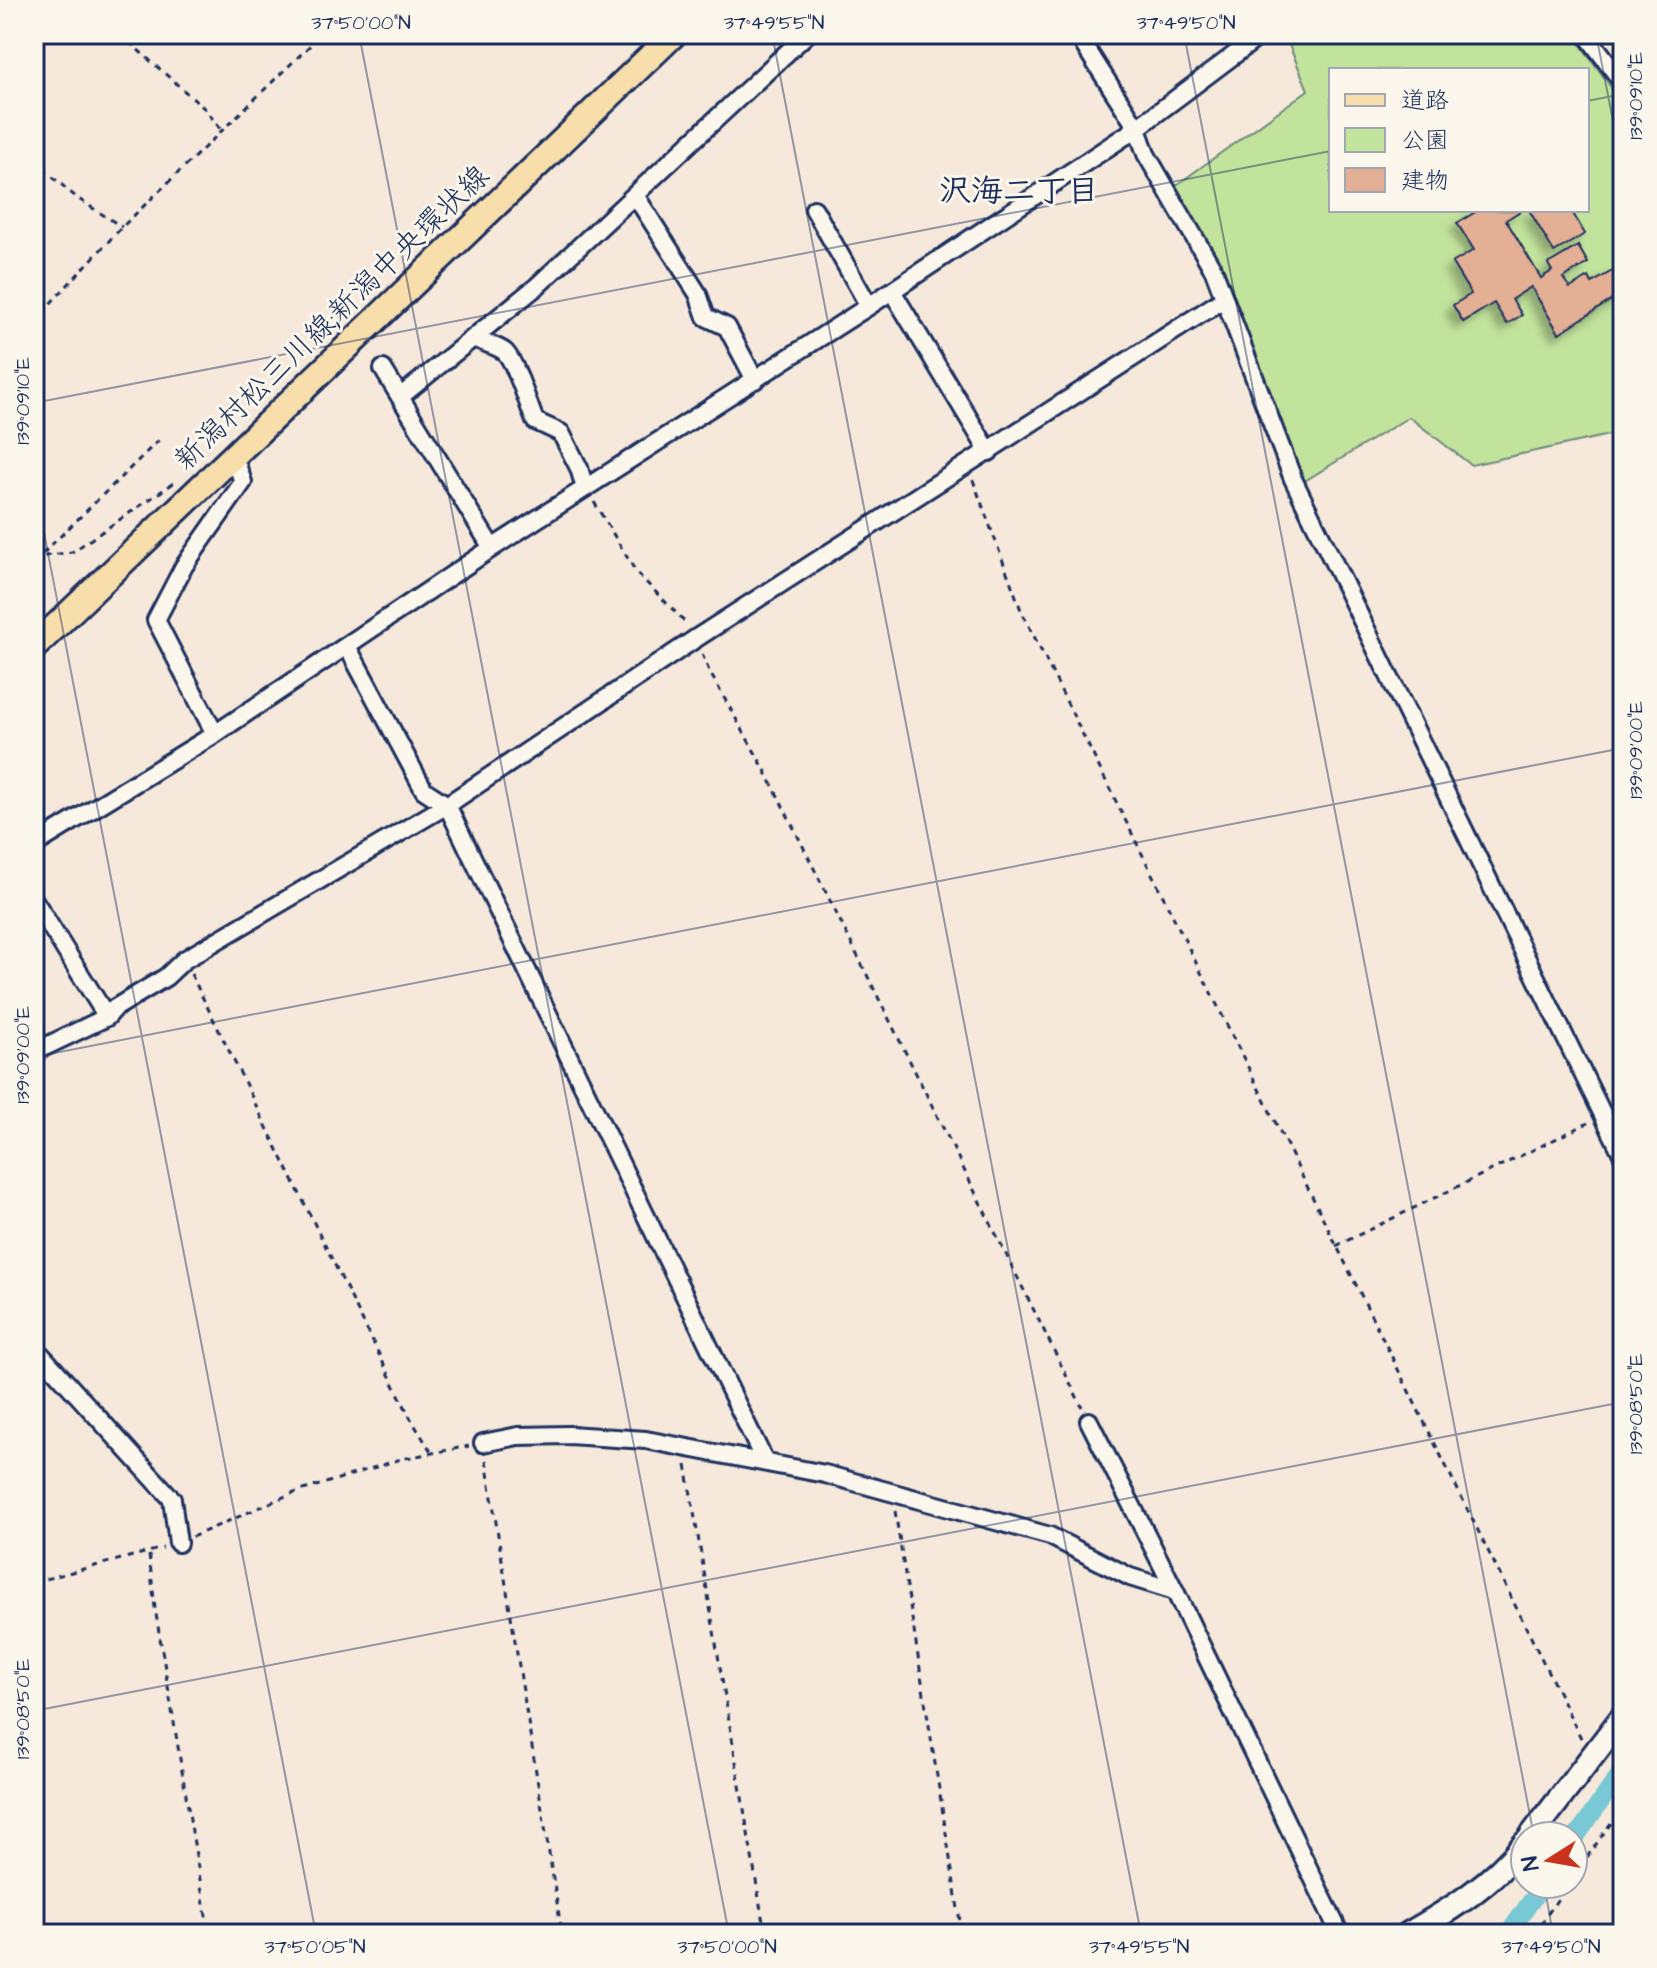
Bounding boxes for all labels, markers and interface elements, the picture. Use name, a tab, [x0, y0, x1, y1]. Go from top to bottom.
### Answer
text: 37°50'00"N	[311, 9, 411, 37]
text: 37°49'55"N	[724, 9, 824, 37]
text: 37°49'50"N	[1136, 9, 1236, 37]
text: 139°09'10"E	[1622, 52, 1650, 140]
legend	[1329, 68, 1589, 212]
text: 道路	[1401, 84, 1449, 118]
text: 公園	[1401, 124, 1449, 158]
street label: 新潟村松三川線;新潟中央環状線	[165, 156, 499, 480]
text: 建物	[1401, 164, 1449, 198]
district label: 沢海二丁目	[939, 169, 1099, 214]
text: 139°09'10"E	[9, 357, 37, 445]
text: 139°09'00"E	[1622, 701, 1650, 799]
text: 139°09'00"E	[9, 1006, 37, 1104]
text: 139°08'50"E	[1622, 1353, 1650, 1454]
text: 139°08'50"E	[9, 1658, 37, 1759]
north arrow	[1509, 1820, 1589, 1900]
text: N	[1514, 1854, 1547, 1873]
text: 37°50'05"N	[265, 1933, 365, 1961]
text: 37°50'00"N	[677, 1933, 777, 1961]
text: 37°49'55"N	[1089, 1933, 1189, 1961]
text: 37°49'50"N	[1501, 1933, 1601, 1961]

